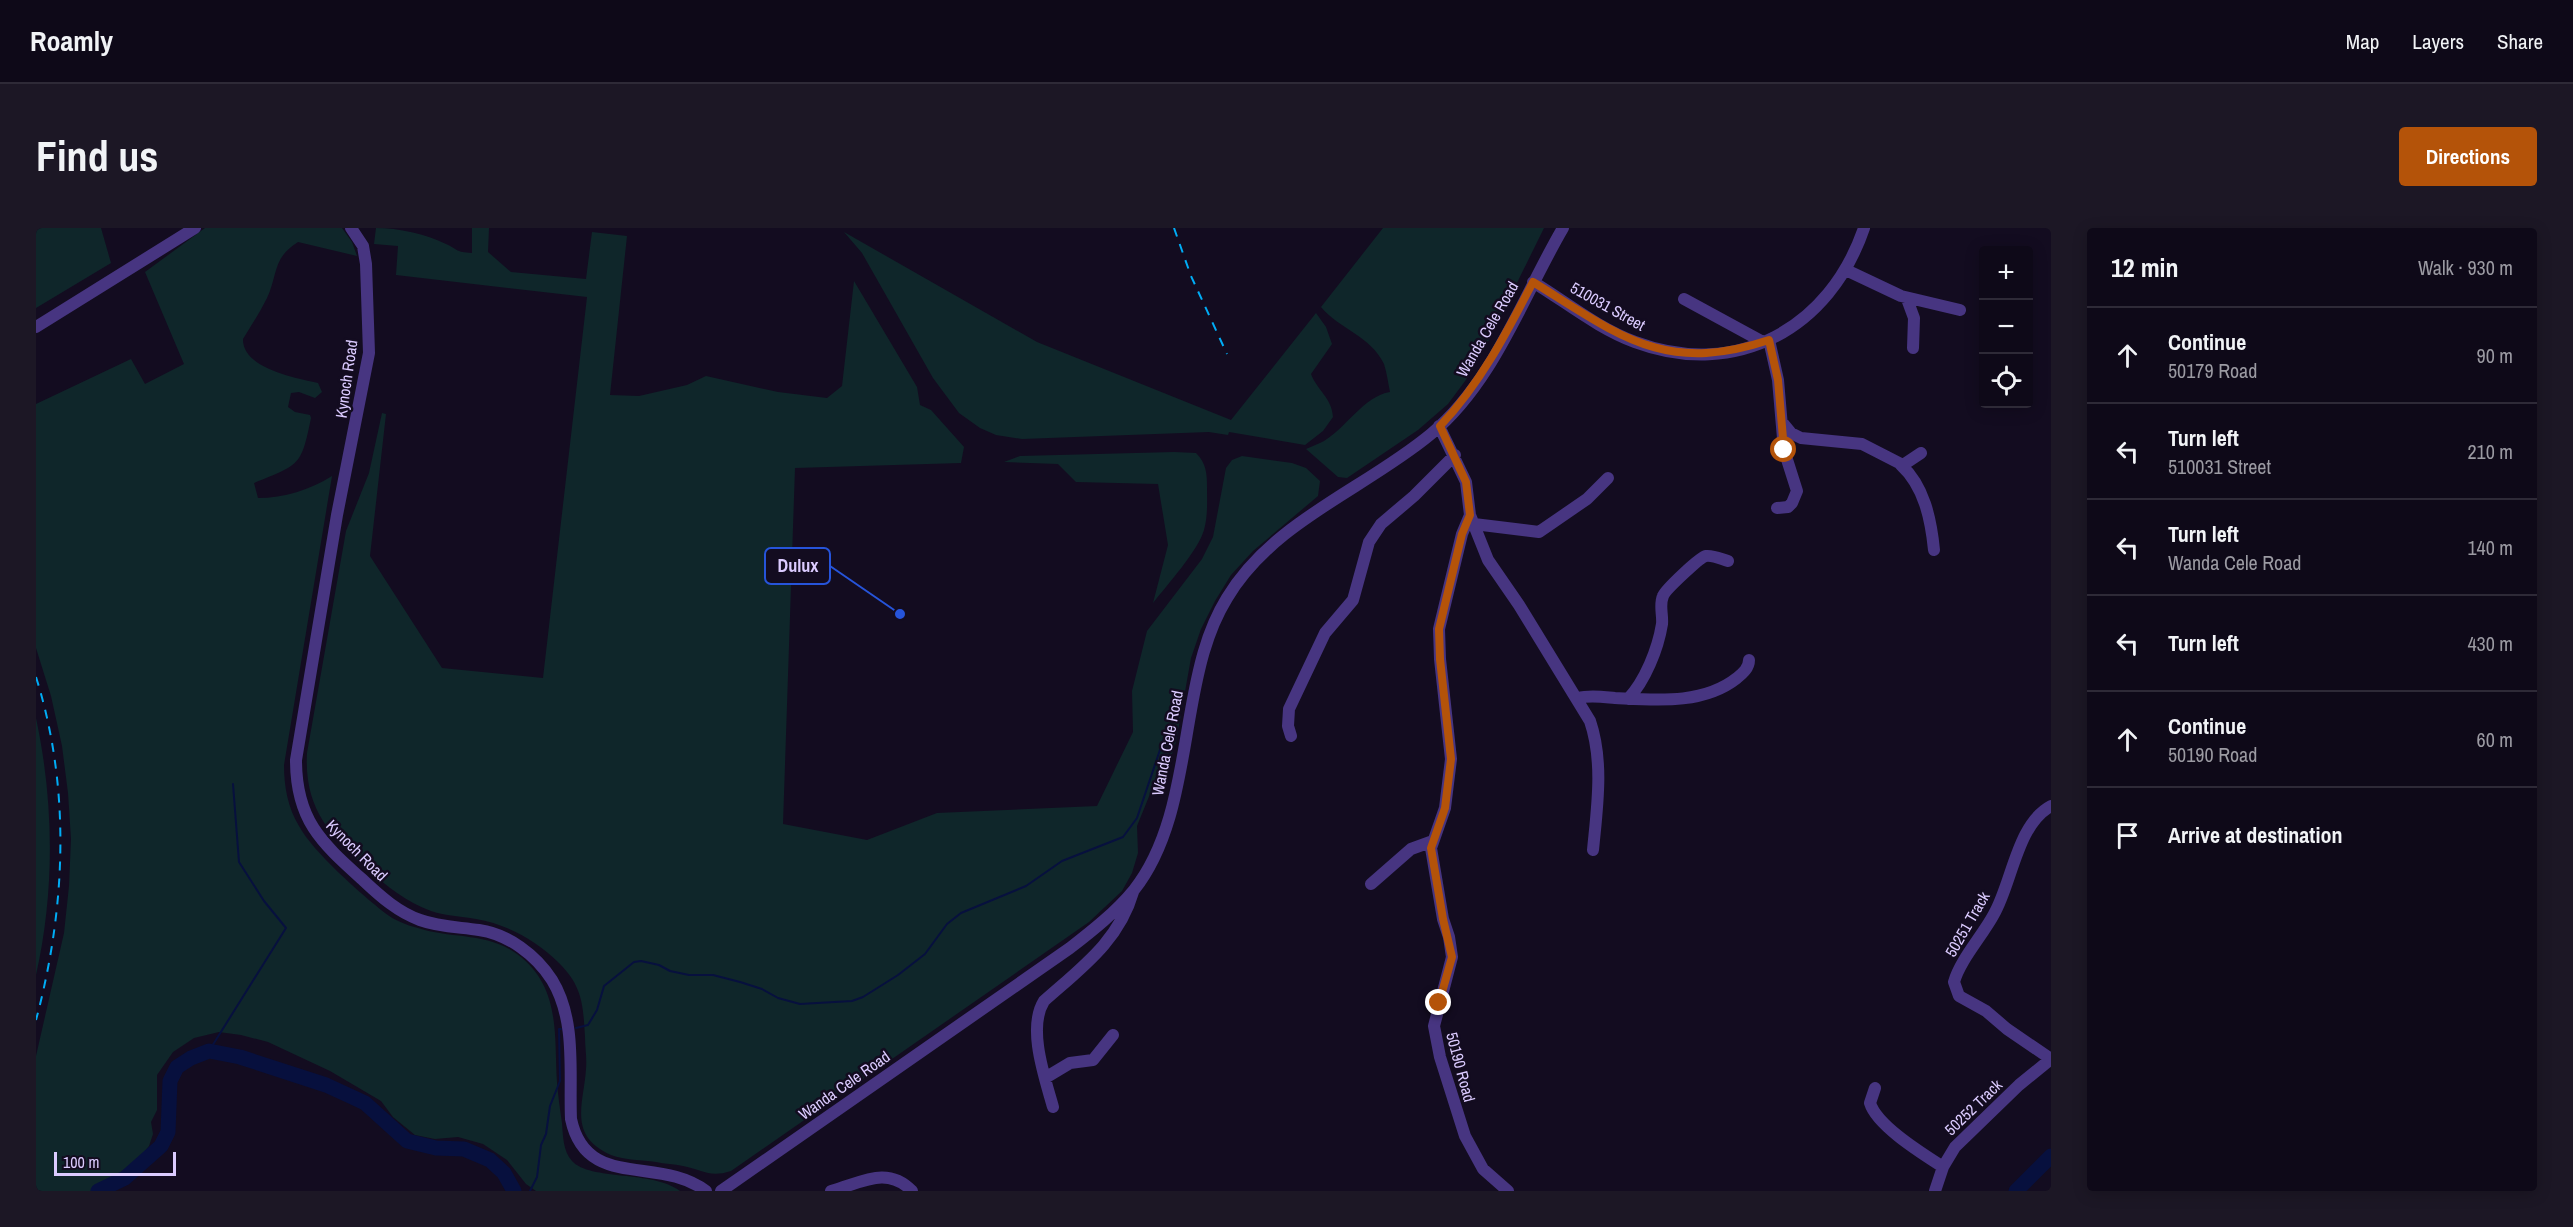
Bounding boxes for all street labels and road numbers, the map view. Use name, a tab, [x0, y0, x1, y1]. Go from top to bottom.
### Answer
street label: 510031 Street	[1567, 276, 1650, 336]
street label: Wanda Cele Road	[1451, 277, 1523, 381]
street label: Kynoch Road	[330, 338, 362, 420]
street label: Wanda Cele Road	[1146, 689, 1188, 797]
street label: Kynoch Road	[321, 814, 393, 886]
street label: 50251 Track	[1939, 887, 1995, 961]
street label: 50190 Road	[1441, 1030, 1481, 1104]
street label: Wanda Cele Road	[794, 1045, 894, 1125]
street label: 50252 Track	[1939, 1074, 2007, 1140]

